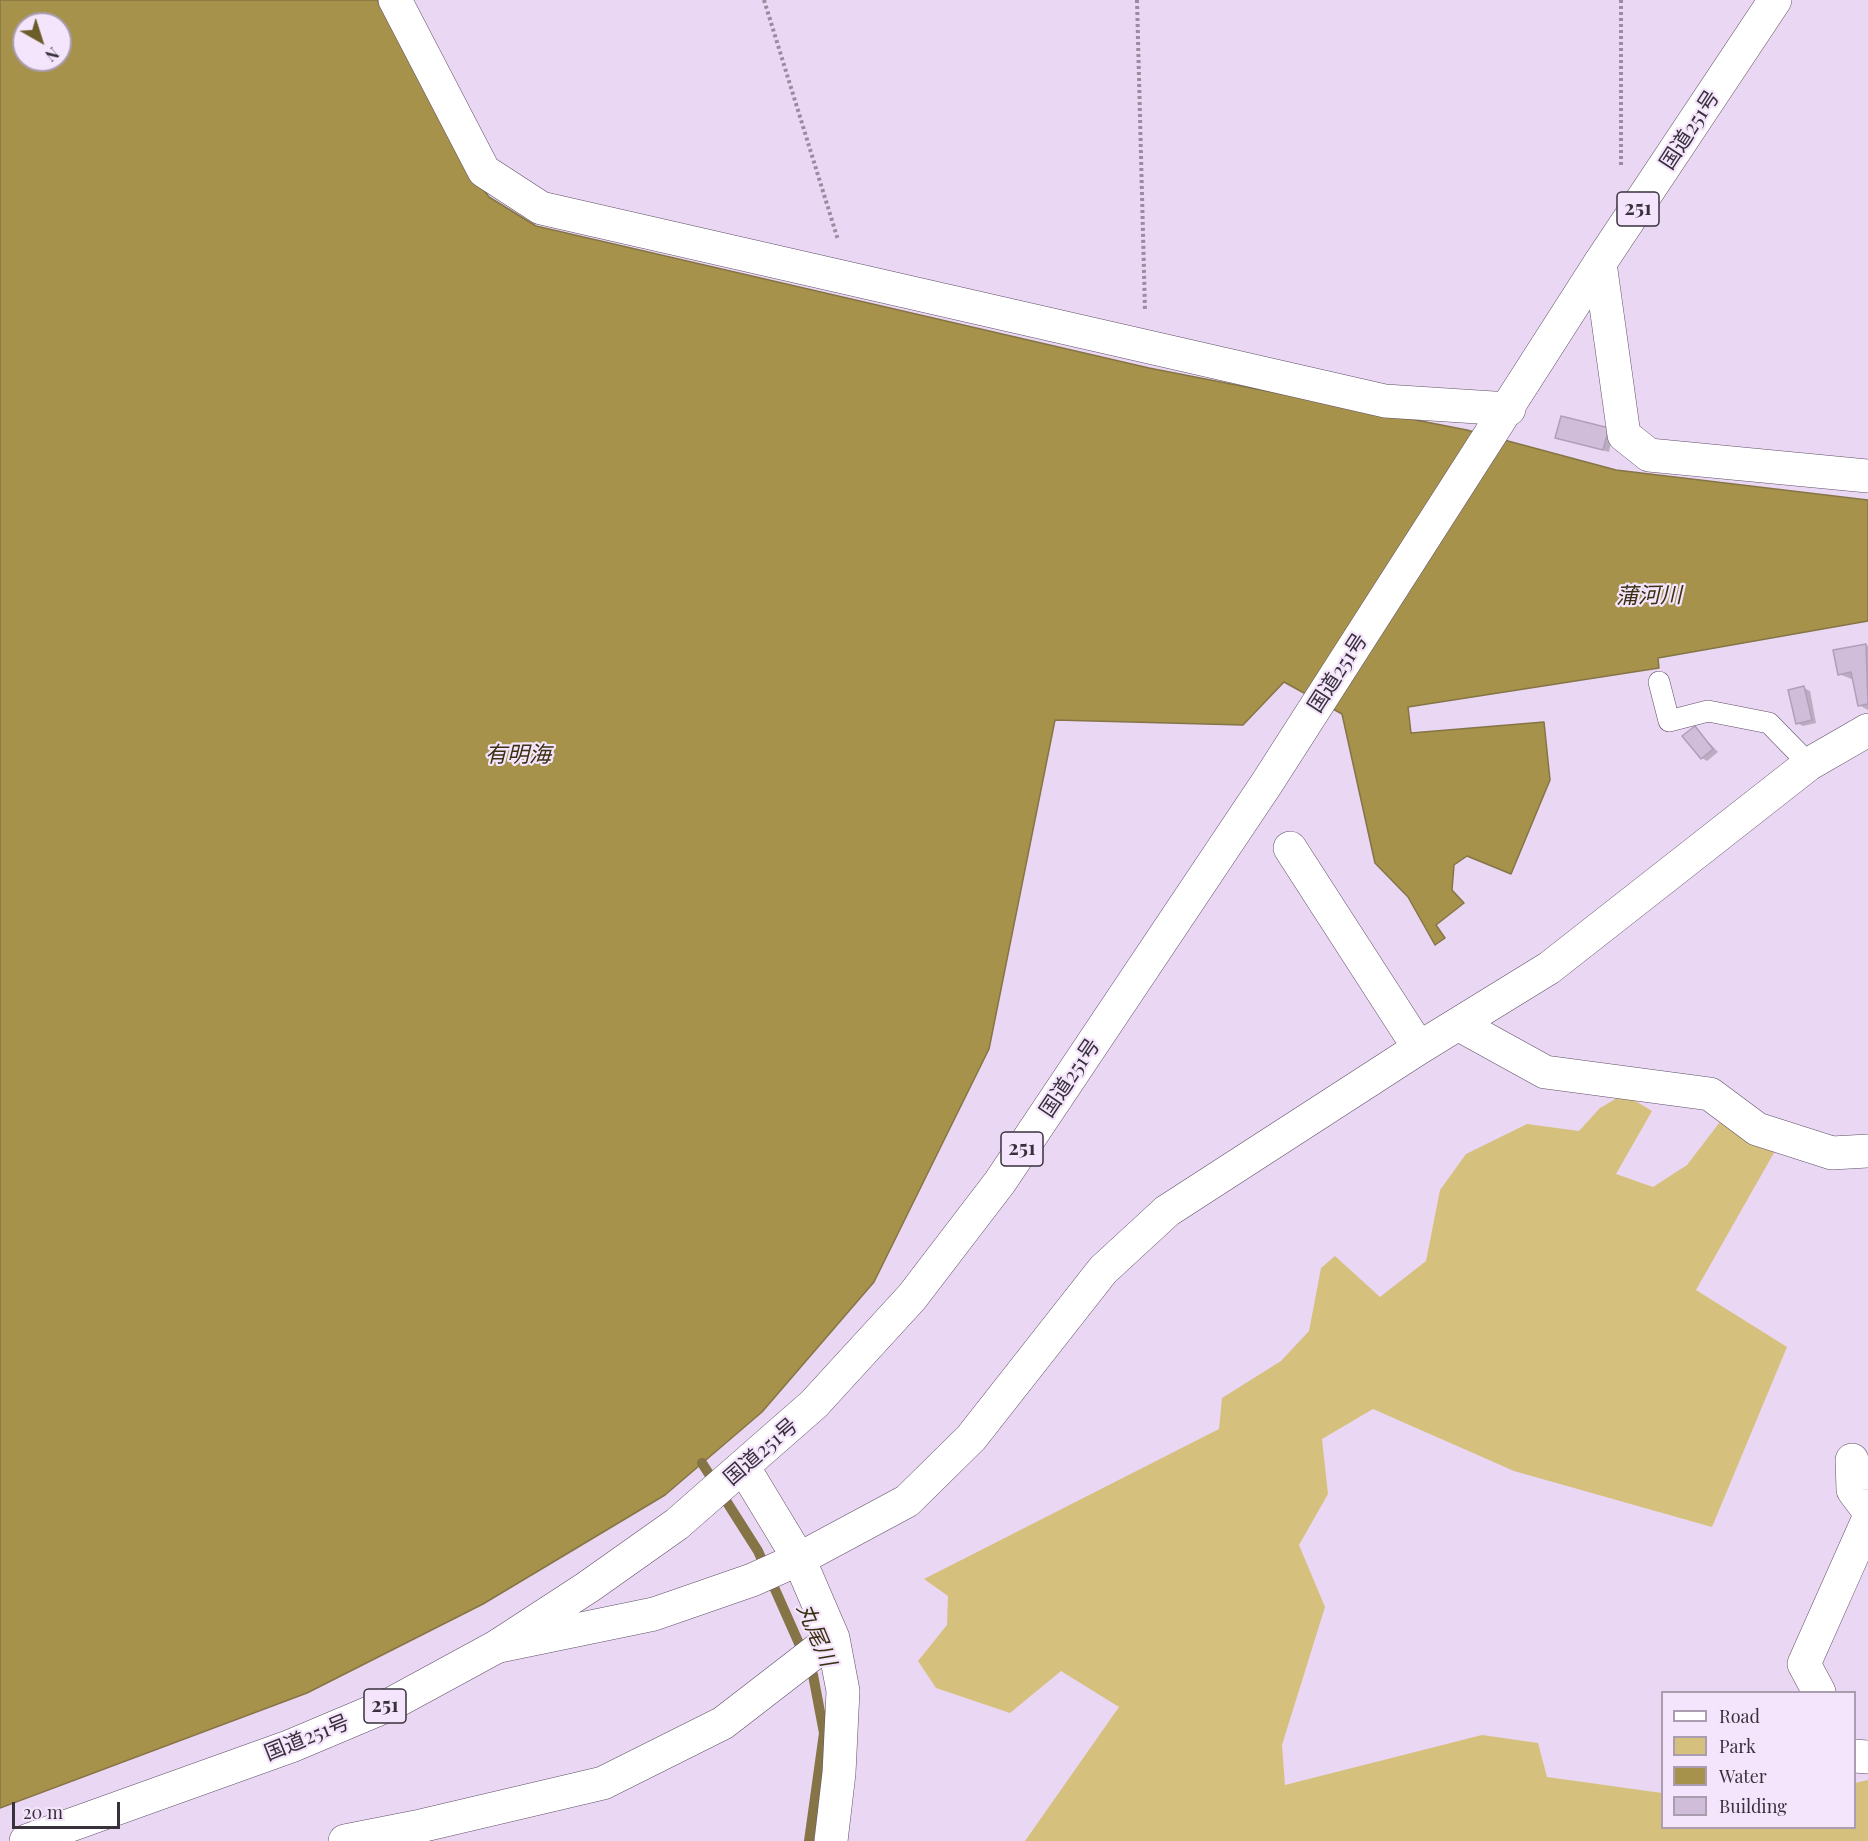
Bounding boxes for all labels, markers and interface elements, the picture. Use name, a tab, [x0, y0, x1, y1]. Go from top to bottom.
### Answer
north arrow	[12, 12, 72, 72]
text: N	[41, 43, 63, 67]
street label: 国道251号	[1655, 86, 1725, 174]
road number: 251	[1617, 192, 1659, 226]
water label: 蒲河川	[1616, 582, 1682, 610]
street label: 国道251号	[1303, 629, 1373, 717]
water label: 有明海	[485, 742, 551, 768]
street label: 国道251号	[1035, 1034, 1105, 1122]
road number: 251	[1001, 1132, 1043, 1166]
street label: 国道251号	[719, 1413, 803, 1491]
water label: 丸尾川	[791, 1599, 841, 1671]
road number: 251	[364, 1689, 406, 1723]
legend	[1661, 1691, 1856, 1829]
text: Road	[1719, 1704, 1760, 1728]
street label: 国道251号	[261, 1710, 353, 1766]
text: Park	[1719, 1734, 1756, 1758]
text: Water	[1719, 1764, 1767, 1788]
scale bar	[15, 1790, 123, 1828]
text: Building	[1719, 1794, 1787, 1818]
text: 20 m	[23, 1800, 63, 1824]

